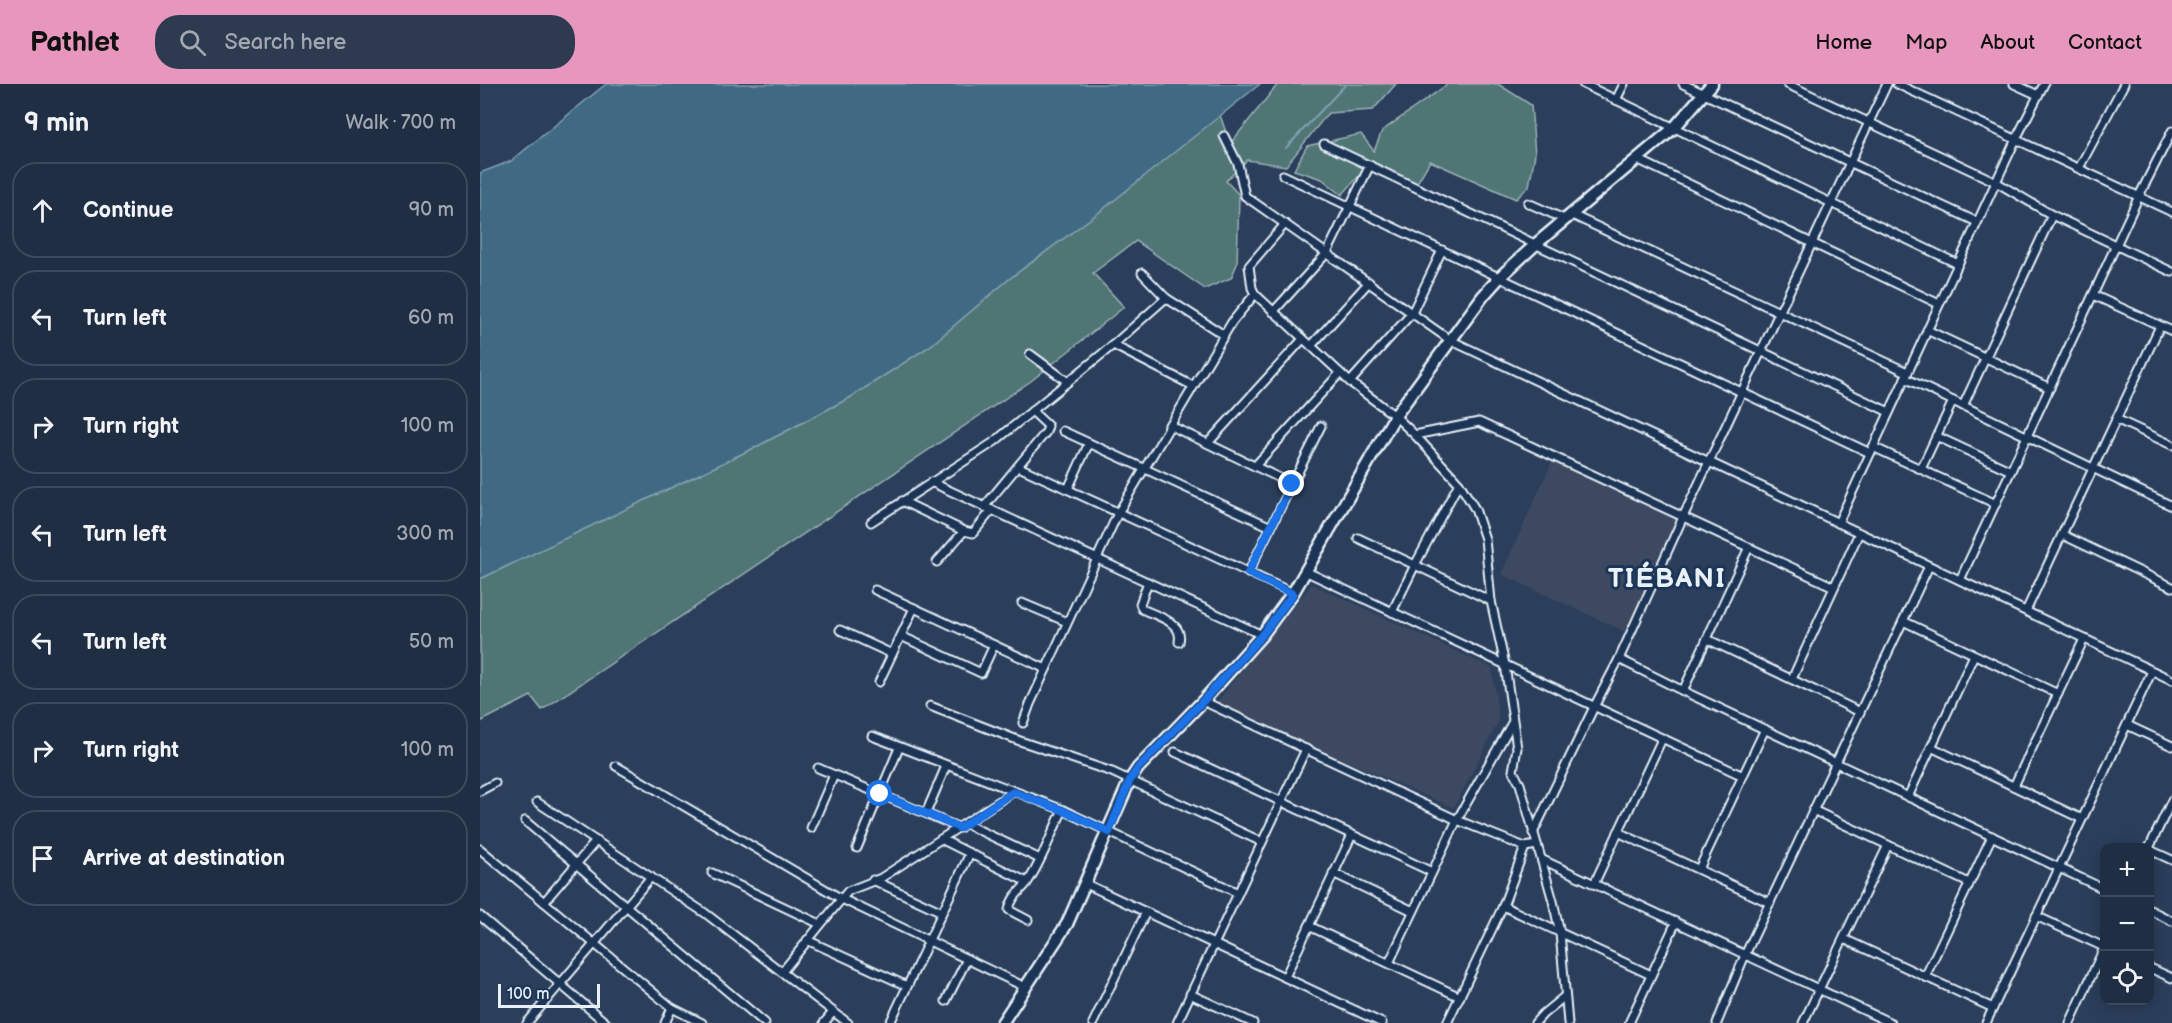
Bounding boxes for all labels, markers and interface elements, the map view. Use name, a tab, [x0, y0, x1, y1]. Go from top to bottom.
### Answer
search box	[155, 15, 575, 69]
text: Pathlet	[30, 26, 119, 59]
icon: search	[176, 26, 209, 59]
text: Search here	[224, 29, 346, 56]
text: Home	[1815, 30, 1872, 55]
text: Map	[1905, 30, 1947, 55]
text: About	[1980, 30, 2035, 55]
text: Contact	[2068, 30, 2142, 55]
text: 9 min	[24, 108, 89, 139]
text: Walk · 700 m	[346, 111, 456, 135]
icon: ahead	[26, 194, 59, 227]
text: Continue	[83, 197, 173, 224]
text: 90 m	[409, 198, 454, 222]
icon: left	[26, 302, 59, 335]
text: Turn left	[83, 305, 167, 332]
text: 60 m	[408, 306, 454, 330]
icon: right	[26, 410, 59, 443]
text: Turn right	[83, 413, 179, 440]
text: 100 m	[401, 414, 454, 438]
route end	[1278, 470, 1304, 496]
icon: left	[26, 518, 59, 551]
text: Turn left	[83, 521, 167, 548]
text: 300 m	[396, 522, 454, 546]
district label: TIÉBANI	[1608, 561, 1726, 595]
icon: left	[26, 626, 59, 659]
text: Turn left	[83, 629, 167, 656]
text: 50 m	[409, 630, 454, 654]
icon: right	[26, 734, 59, 767]
text: Turn right	[83, 737, 179, 764]
text: 100 m	[401, 738, 454, 762]
route start	[866, 780, 892, 806]
icon: arrive	[26, 842, 59, 875]
map controls	[2100, 843, 2154, 1005]
button: +	[2100, 843, 2154, 897]
text: Arrive at destination	[83, 845, 285, 872]
button: −	[2100, 897, 2154, 951]
button: locate	[2100, 951, 2154, 1005]
scale bar	[498, 981, 600, 1008]
text: 100 m	[507, 985, 550, 1004]

